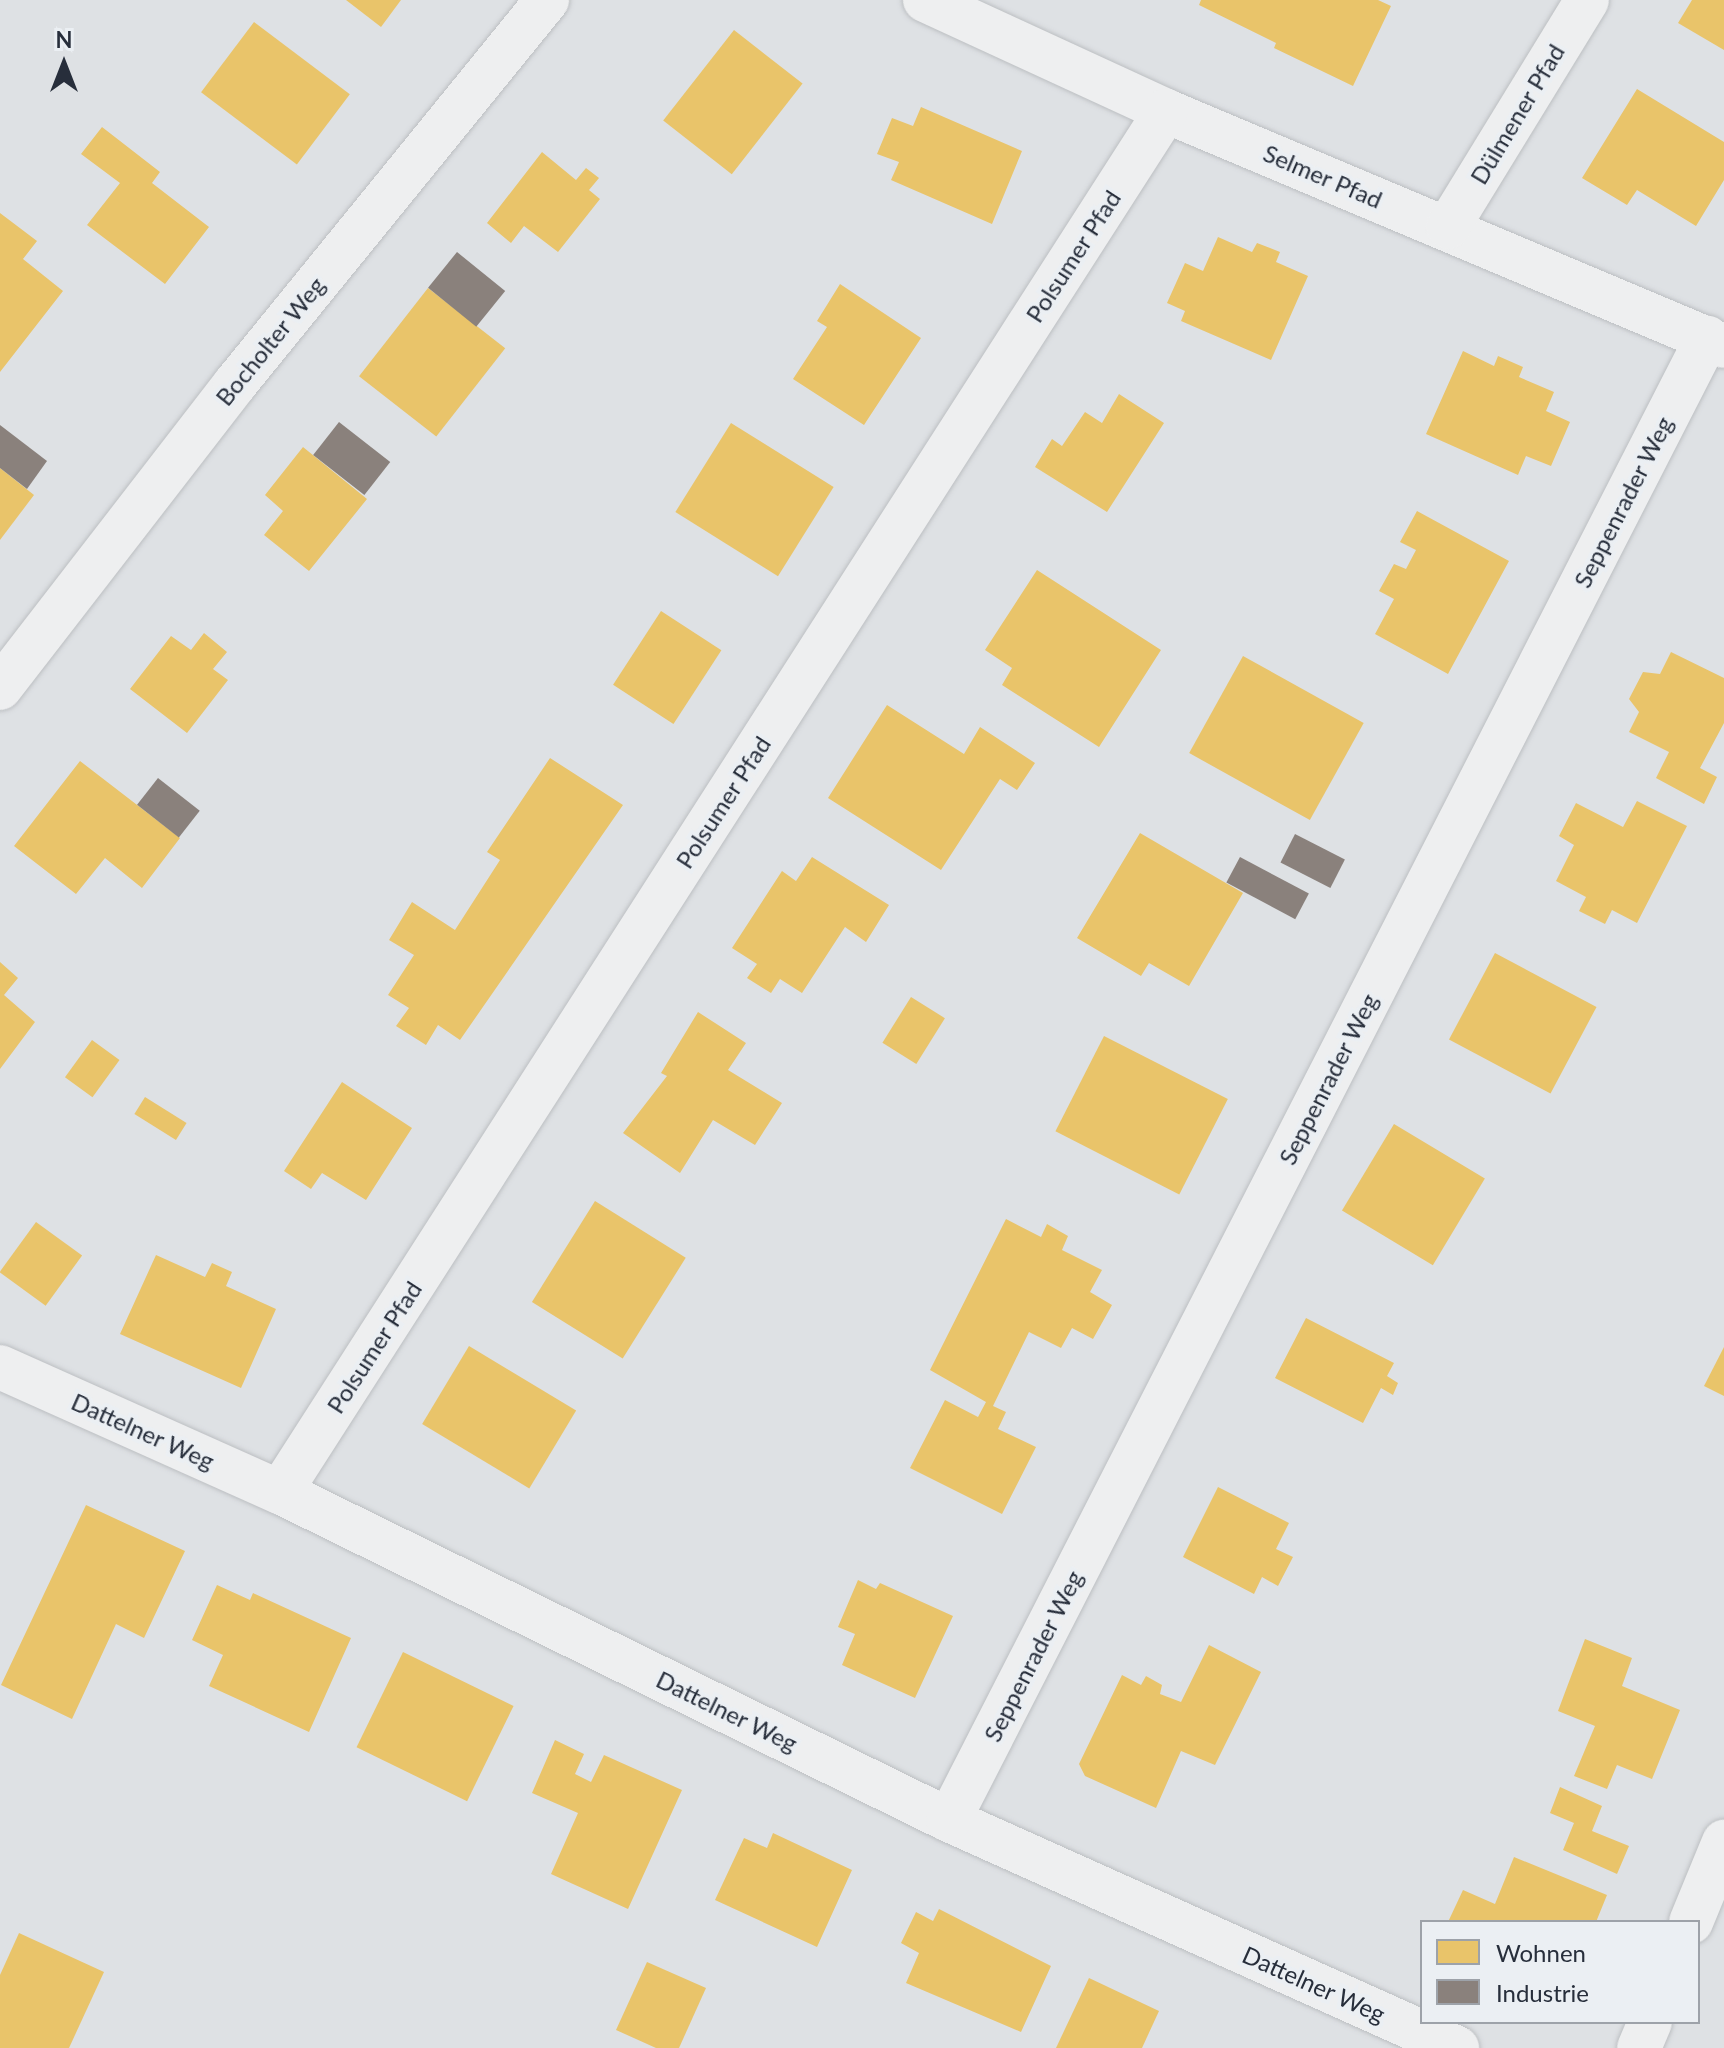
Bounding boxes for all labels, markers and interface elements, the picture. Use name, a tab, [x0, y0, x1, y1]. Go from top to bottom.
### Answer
north arrow	[24, 24, 104, 104]
text: N	[56, 26, 72, 53]
street label: Dülmener Pfad	[1464, 39, 1570, 189]
street label: Selmer Pfad	[1259, 138, 1387, 214]
street label: Polsumer Pfad	[1019, 184, 1127, 328]
street label: Bocholter Weg	[209, 271, 331, 411]
street label: Seppenrader Weg	[1567, 411, 1679, 593]
street label: Polsumer Pfad	[669, 730, 777, 874]
street label: Seppenrader Weg	[1272, 988, 1384, 1170]
street label: Polsumer Pfad	[320, 1275, 428, 1419]
street label: Dattelner Weg	[67, 1387, 219, 1475]
street label: Seppenrader Weg	[977, 1565, 1089, 1747]
street label: Dattelner Weg	[651, 1664, 803, 1758]
legend	[1420, 1920, 1700, 2024]
text: Wohnen	[1496, 1938, 1586, 1967]
street label: Dattelner Weg	[1238, 1940, 1390, 2028]
text: Industrie	[1496, 1978, 1589, 2007]

